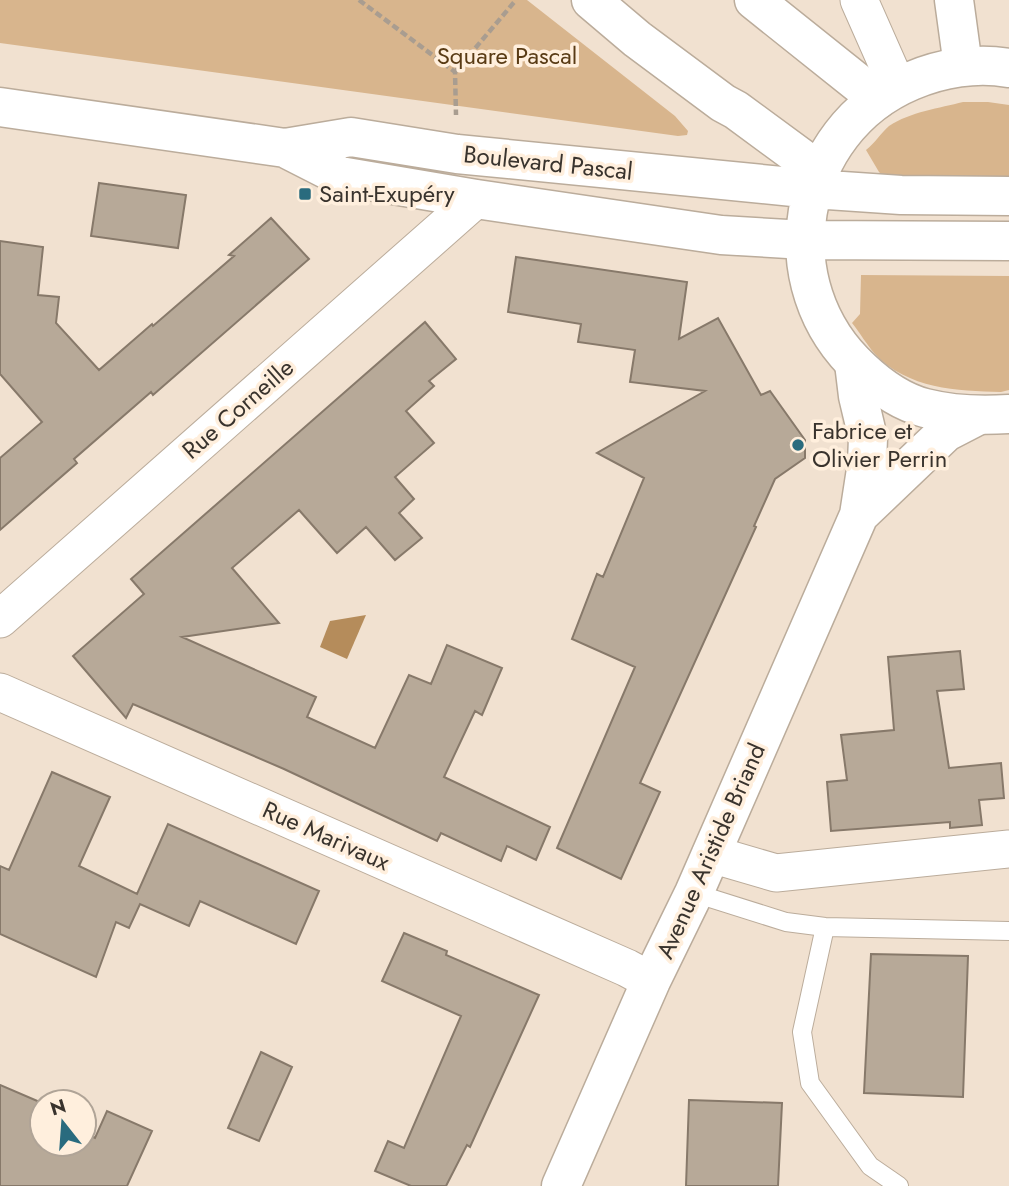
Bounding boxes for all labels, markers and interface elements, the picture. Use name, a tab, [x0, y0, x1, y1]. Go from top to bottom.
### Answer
park label: Square Pascal	[437, 38, 577, 73]
street label: Boulevard Pascal	[462, 136, 634, 189]
place label: Saint-Exupéry	[319, 176, 455, 211]
marker: Saint-Exupéry	[297, 186, 313, 202]
street label: Rue Corneille	[174, 350, 301, 467]
place label: Fabrice et Olivier Perrin	[812, 413, 947, 476]
marker: Fabrice et Olivier Perrin	[790, 437, 806, 453]
street label: Avenue Aristide Briand	[647, 737, 774, 964]
street label: Rue Marivaux	[257, 792, 396, 880]
north arrow	[28, 1088, 98, 1158]
text: N	[47, 1092, 69, 1122]

